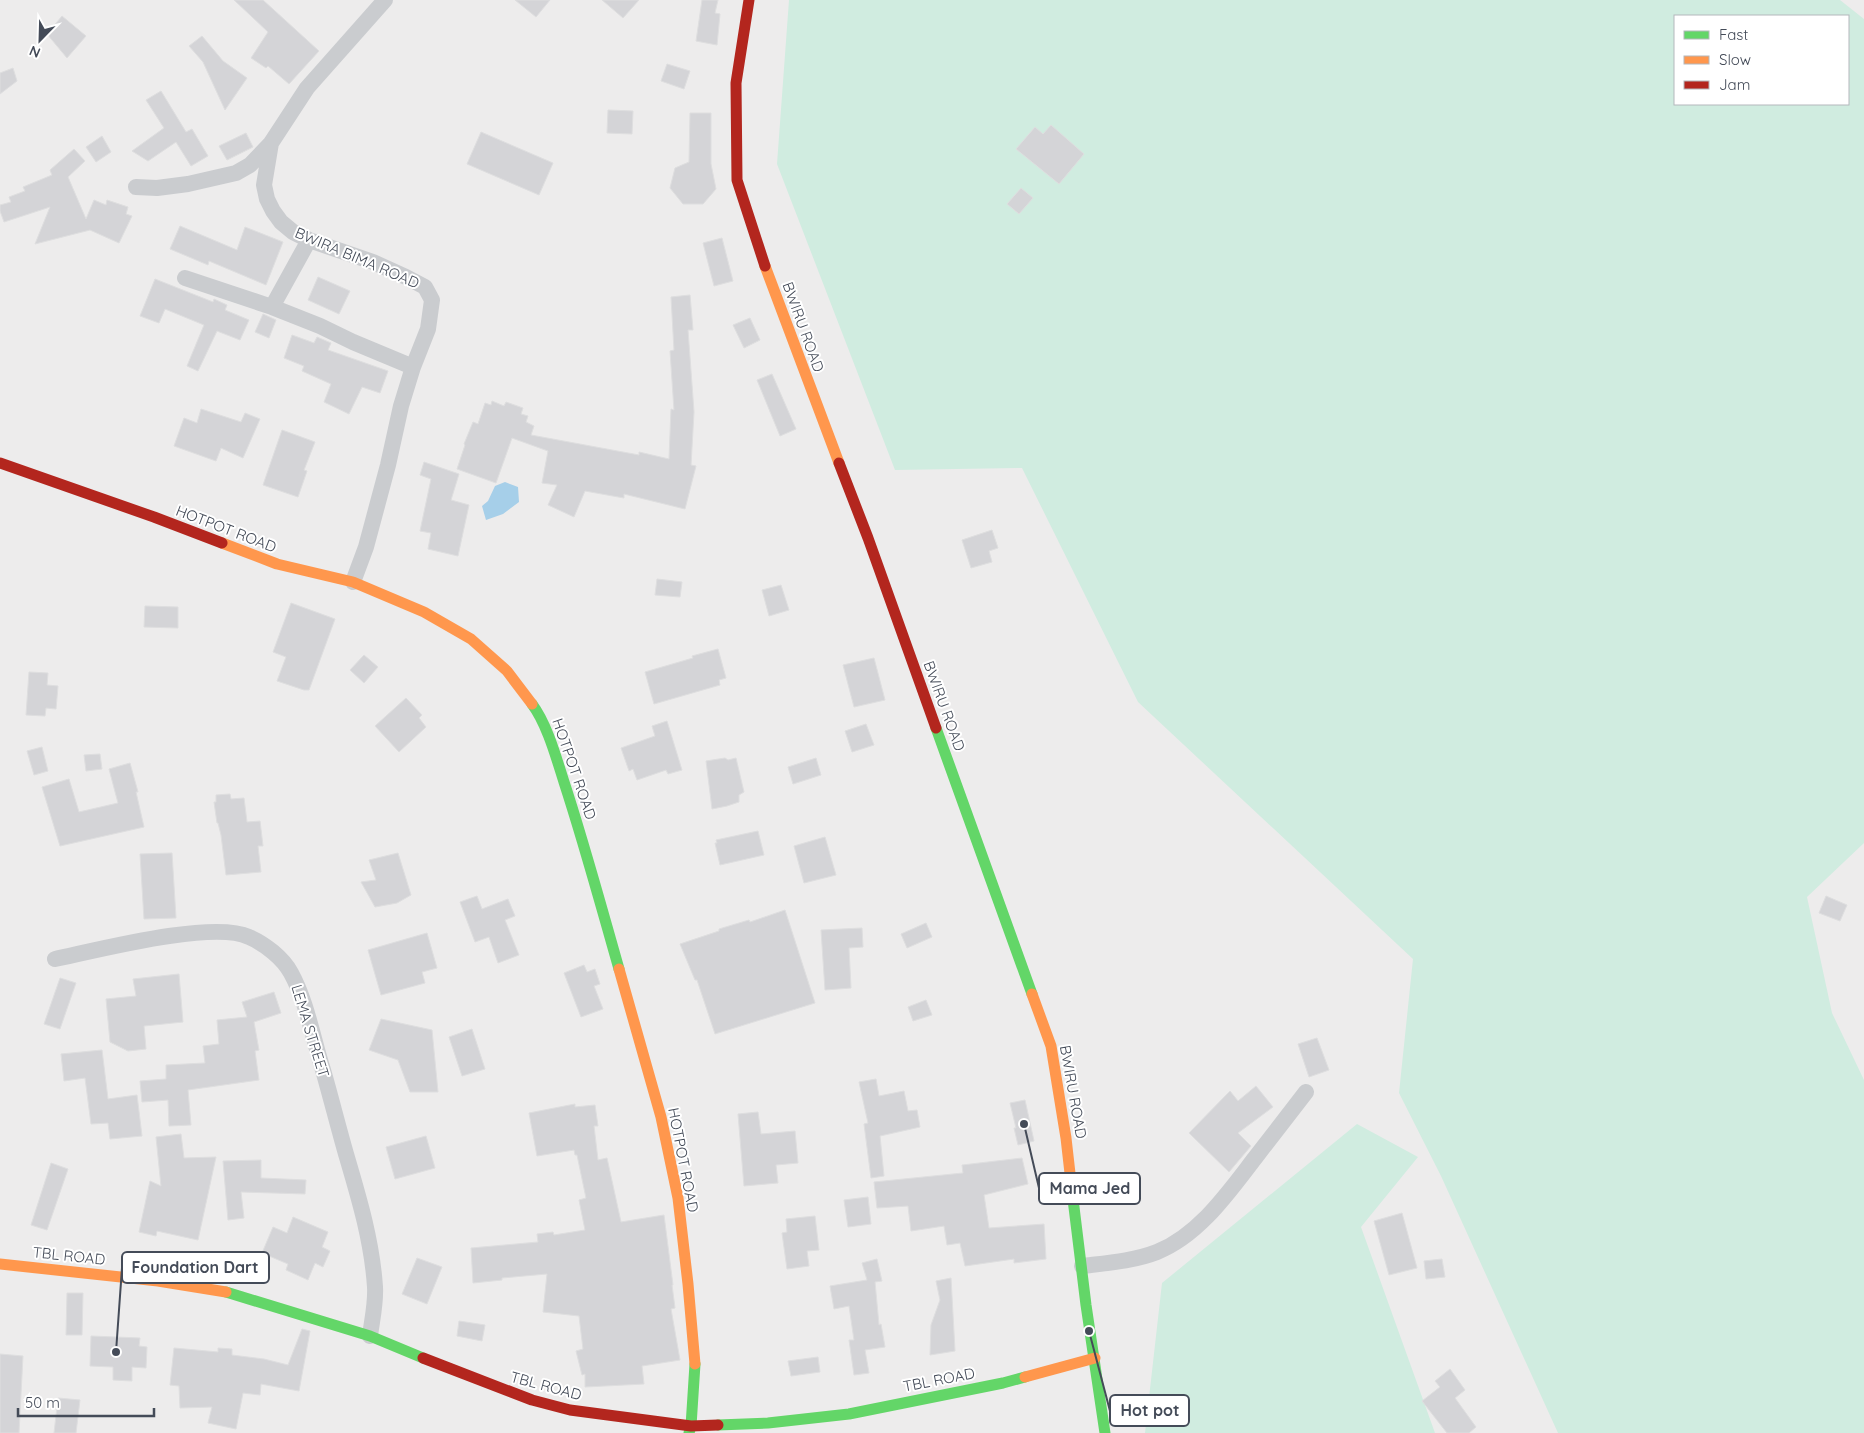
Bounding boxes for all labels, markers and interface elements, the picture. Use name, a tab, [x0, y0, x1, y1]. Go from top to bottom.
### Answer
north arrow	[15, 15, 65, 65]
legend	[1674, 15, 1849, 105]
text: Fast	[1719, 25, 1748, 44]
text: N	[27, 42, 43, 62]
text: Slow	[1719, 50, 1751, 69]
text: Jam	[1719, 75, 1750, 94]
street label: BWIRA BIMA ROAD	[292, 223, 422, 292]
street label: BWIRU ROAD	[778, 279, 829, 375]
street label: HOTPOT ROAD	[173, 501, 279, 556]
street label: BWIRU ROAD	[919, 658, 970, 754]
street label: HOTPOT ROAD	[548, 716, 601, 822]
street label: LEMA STREET	[287, 982, 334, 1080]
street label: BWIRU ROAD	[1056, 1044, 1091, 1140]
street label: HOTPOT ROAD	[664, 1106, 703, 1214]
callout: Mama Jed	[1039, 1173, 1140, 1204]
text: Mama Jed	[1050, 1178, 1130, 1198]
street label: TBL ROAD	[32, 1242, 106, 1269]
callout: Foundation Dart	[122, 1252, 269, 1283]
text: Foundation Dart	[131, 1257, 259, 1277]
street label: TBL ROAD	[901, 1363, 977, 1396]
street label: TBL ROAD	[509, 1367, 584, 1404]
scale bar	[18, 1386, 154, 1418]
text: 50 m	[25, 1393, 60, 1412]
callout: Hot pot	[1110, 1395, 1189, 1426]
text: Hot pot	[1120, 1400, 1180, 1420]

